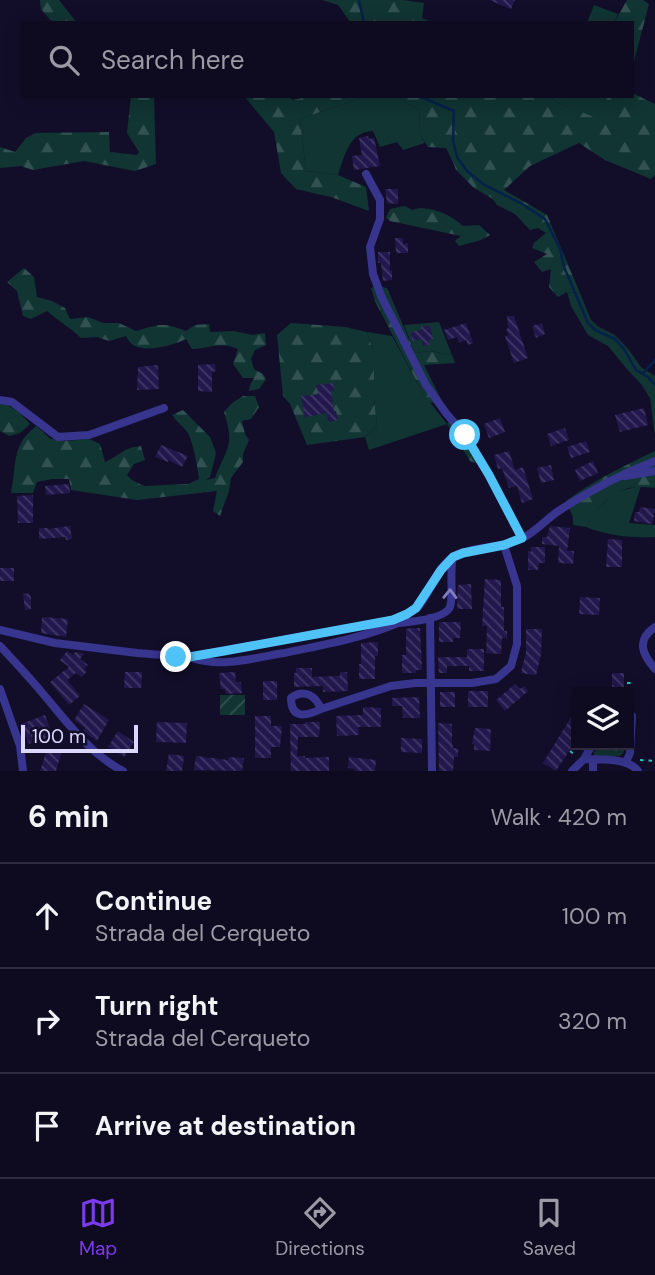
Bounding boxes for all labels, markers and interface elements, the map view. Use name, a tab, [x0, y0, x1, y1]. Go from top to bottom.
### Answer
search box	[21, 21, 634, 98]
icon: search	[45, 41, 83, 79]
text: Search here	[101, 43, 244, 77]
route start	[449, 419, 480, 450]
one-way arrow	[442, 588, 458, 599]
route end	[160, 641, 191, 672]
map controls	[571, 687, 634, 750]
button: layers	[571, 687, 634, 750]
scale bar	[21, 722, 138, 754]
text: 100 m	[32, 724, 86, 749]
text: 6 min	[28, 797, 109, 836]
text: Walk · 420 m	[491, 802, 627, 832]
text: Continue	[95, 884, 212, 918]
icon: ahead	[28, 897, 66, 935]
text: 100 m	[562, 901, 627, 931]
text: Strada del Cerqueto	[95, 918, 310, 948]
text: Turn right	[95, 989, 219, 1023]
icon: right	[28, 1002, 66, 1040]
text: 320 m	[558, 1006, 627, 1036]
text: Strada del Cerqueto	[95, 1023, 310, 1053]
icon: arrive	[28, 1107, 66, 1145]
text: Arrive at destination	[95, 1109, 356, 1143]
tab: Map	[79, 1194, 117, 1261]
tab: Directions	[275, 1194, 365, 1261]
tab: Saved	[523, 1194, 576, 1261]

